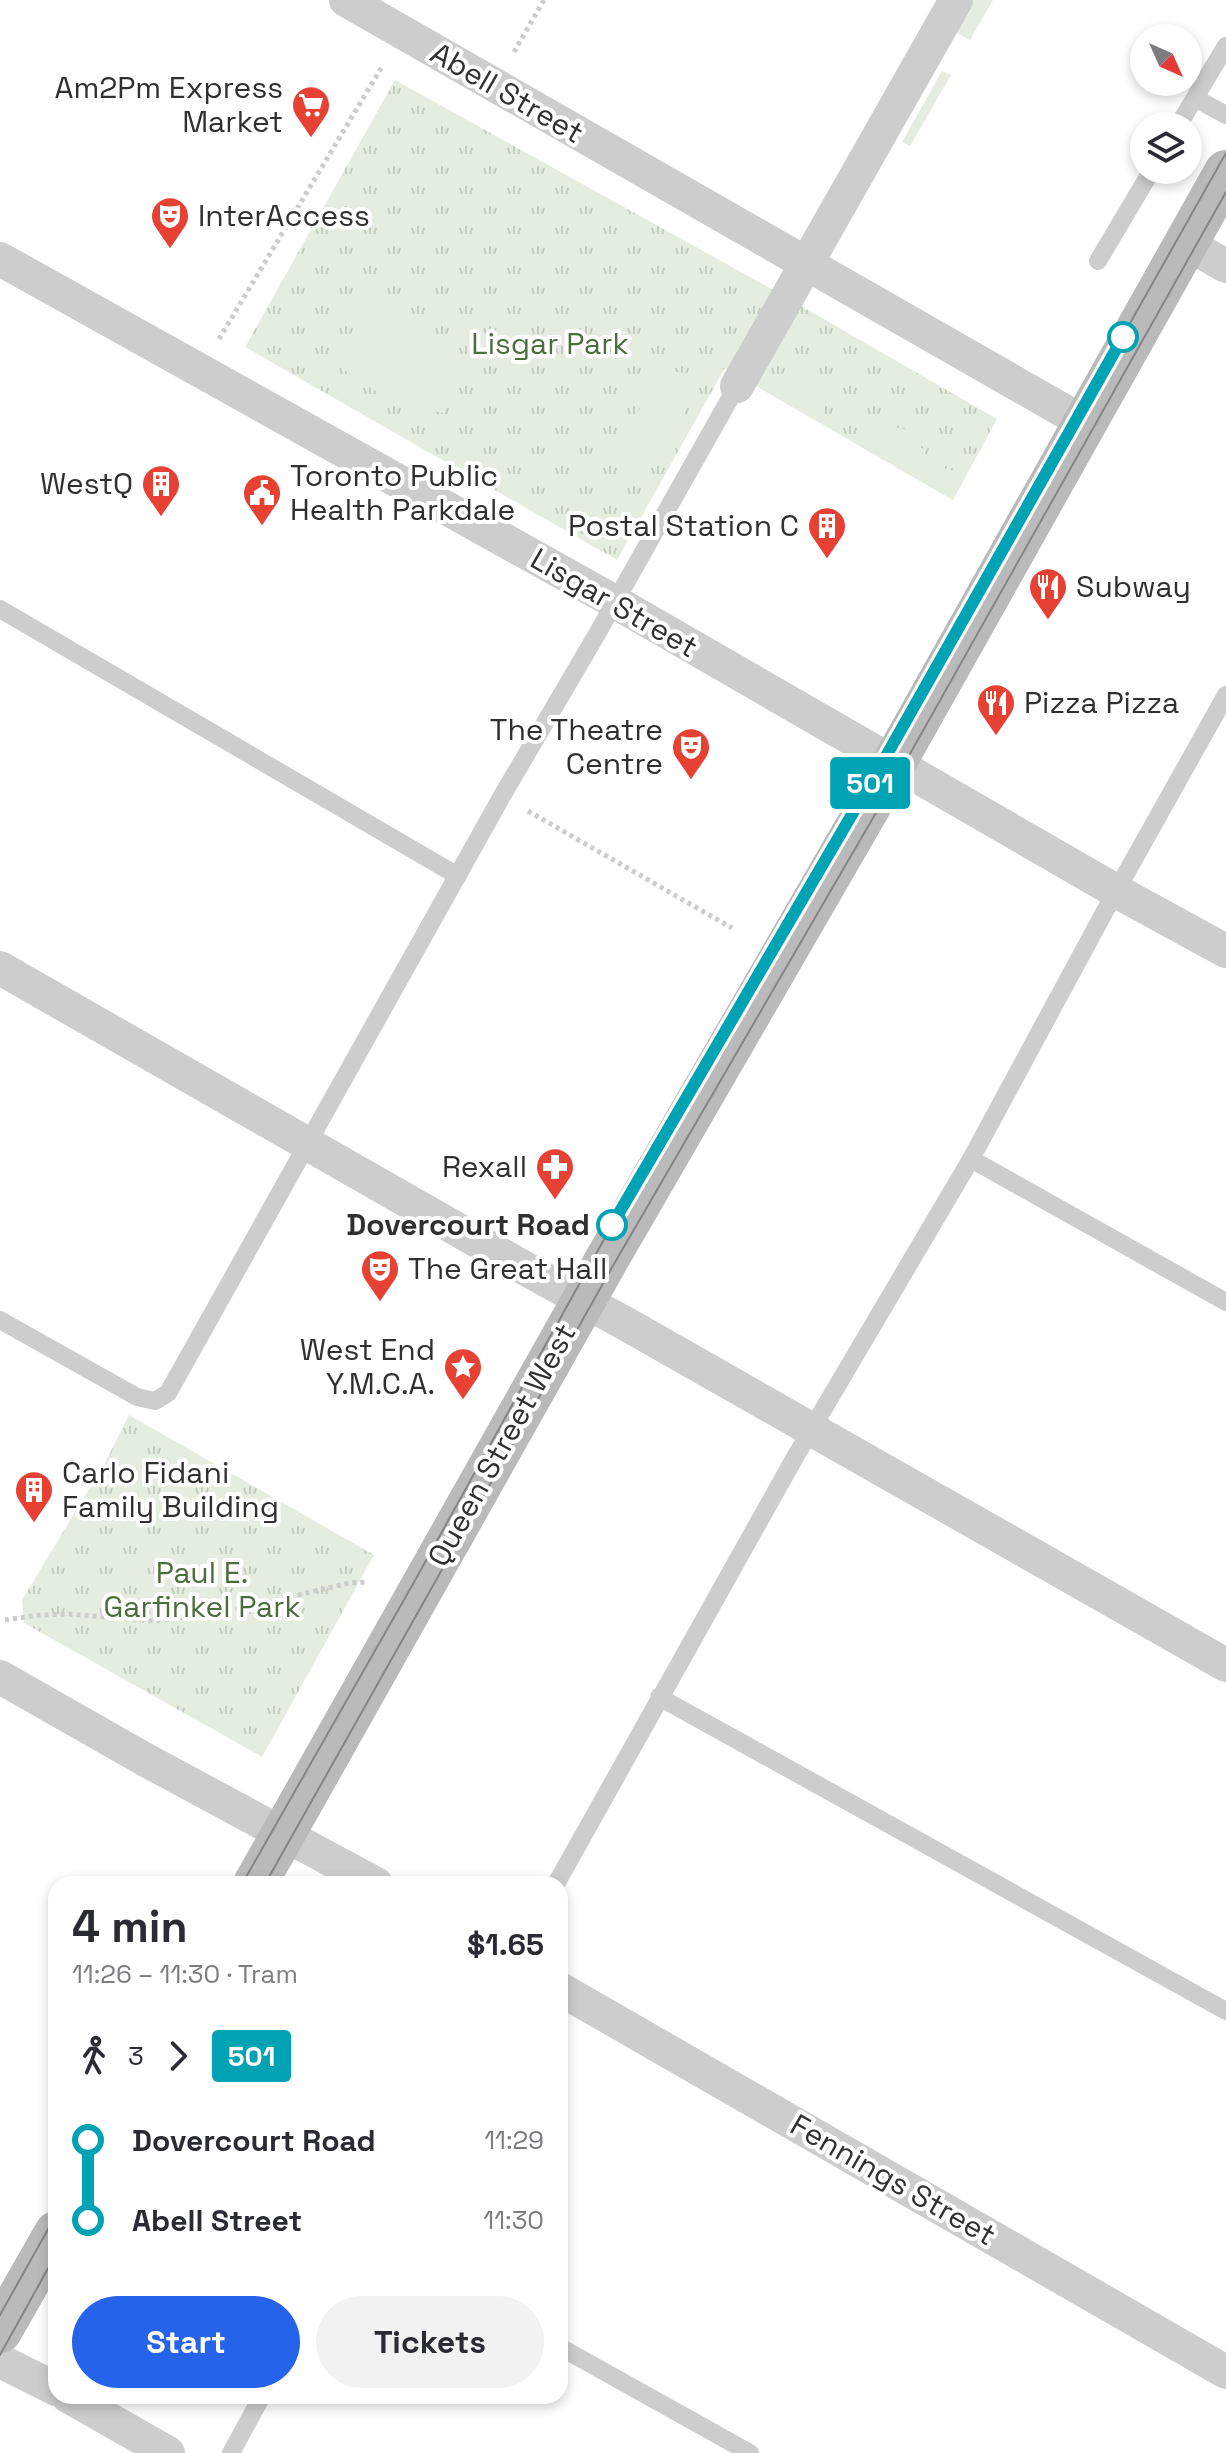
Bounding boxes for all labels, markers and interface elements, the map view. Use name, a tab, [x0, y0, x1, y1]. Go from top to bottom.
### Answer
north arrow	[1130, 24, 1202, 96]
map controls	[1130, 24, 1202, 184]
street label: Abell Street	[424, 33, 591, 152]
place label: Am2Pm Express Market	[55, 68, 283, 141]
supermarket icon: Am2Pm Express Market	[290, 84, 332, 139]
button: layers	[1130, 112, 1202, 184]
theatre icon: InterAccess	[149, 195, 191, 250]
place label: InterAccess	[198, 196, 370, 235]
unlabelled marker	[1108, 322, 1138, 352]
park label: Lisgar Park	[471, 324, 629, 363]
place label: Toronto Public Health Parkdale	[290, 456, 515, 529]
building icon: WestQ	[140, 463, 182, 518]
place label: WestQ	[40, 464, 133, 503]
public building icon: Toronto Public Health Parkdale	[241, 472, 283, 527]
building icon: Postal Station C	[806, 505, 848, 560]
place label: Postal Station C	[568, 506, 799, 545]
street label: Lisgar Street	[524, 539, 705, 666]
restaurant icon: Subway	[1027, 566, 1069, 621]
place label: Subway	[1076, 567, 1191, 606]
restaurant icon: Pizza Pizza	[975, 682, 1017, 737]
place label: Pizza Pizza	[1024, 683, 1179, 722]
place label: The Theatre Centre	[490, 710, 663, 783]
theatre icon: The Theatre Centre	[670, 726, 712, 781]
line badge: 501	[824, 757, 916, 809]
text: 501	[846, 765, 894, 801]
pharmacy icon: Rexall	[534, 1146, 576, 1201]
place label: Rexall	[442, 1147, 527, 1186]
place label: Dovercourt Road	[346, 1205, 590, 1244]
marker: Dovercourt Road	[597, 1210, 627, 1240]
theatre icon: The Great Hall	[359, 1248, 401, 1303]
place label: The Great Hall	[408, 1249, 607, 1288]
street label: Queen Street West	[419, 1316, 585, 1573]
place label: West End Y.M.C.A.	[300, 1330, 435, 1403]
place icon: West End Y.M.C.A.	[442, 1346, 484, 1401]
place label: Carlo Fidani Family Building	[62, 1453, 279, 1526]
building icon: Carlo Fidani Family Building	[13, 1469, 55, 1524]
park label: Paul E. Garfinkel Park	[103, 1553, 301, 1626]
text: 4 min	[72, 1899, 188, 1955]
text: $1.65	[467, 1925, 544, 1964]
text: 11:26 – 11:30 · Tram	[72, 1957, 298, 1991]
icon: walk	[72, 2034, 116, 2078]
icon: forward	[156, 2034, 200, 2078]
text: 501	[228, 2038, 275, 2074]
text: 3	[128, 2039, 144, 2073]
street label: Fennings Street	[784, 2105, 1003, 2254]
text: Dovercourt Road	[132, 2121, 376, 2160]
text: 11:29	[484, 2123, 544, 2157]
text: Abell Street	[132, 2201, 302, 2240]
text: 11:30	[483, 2203, 544, 2237]
button: Start	[72, 2296, 300, 2388]
button: Tickets	[316, 2296, 544, 2388]

